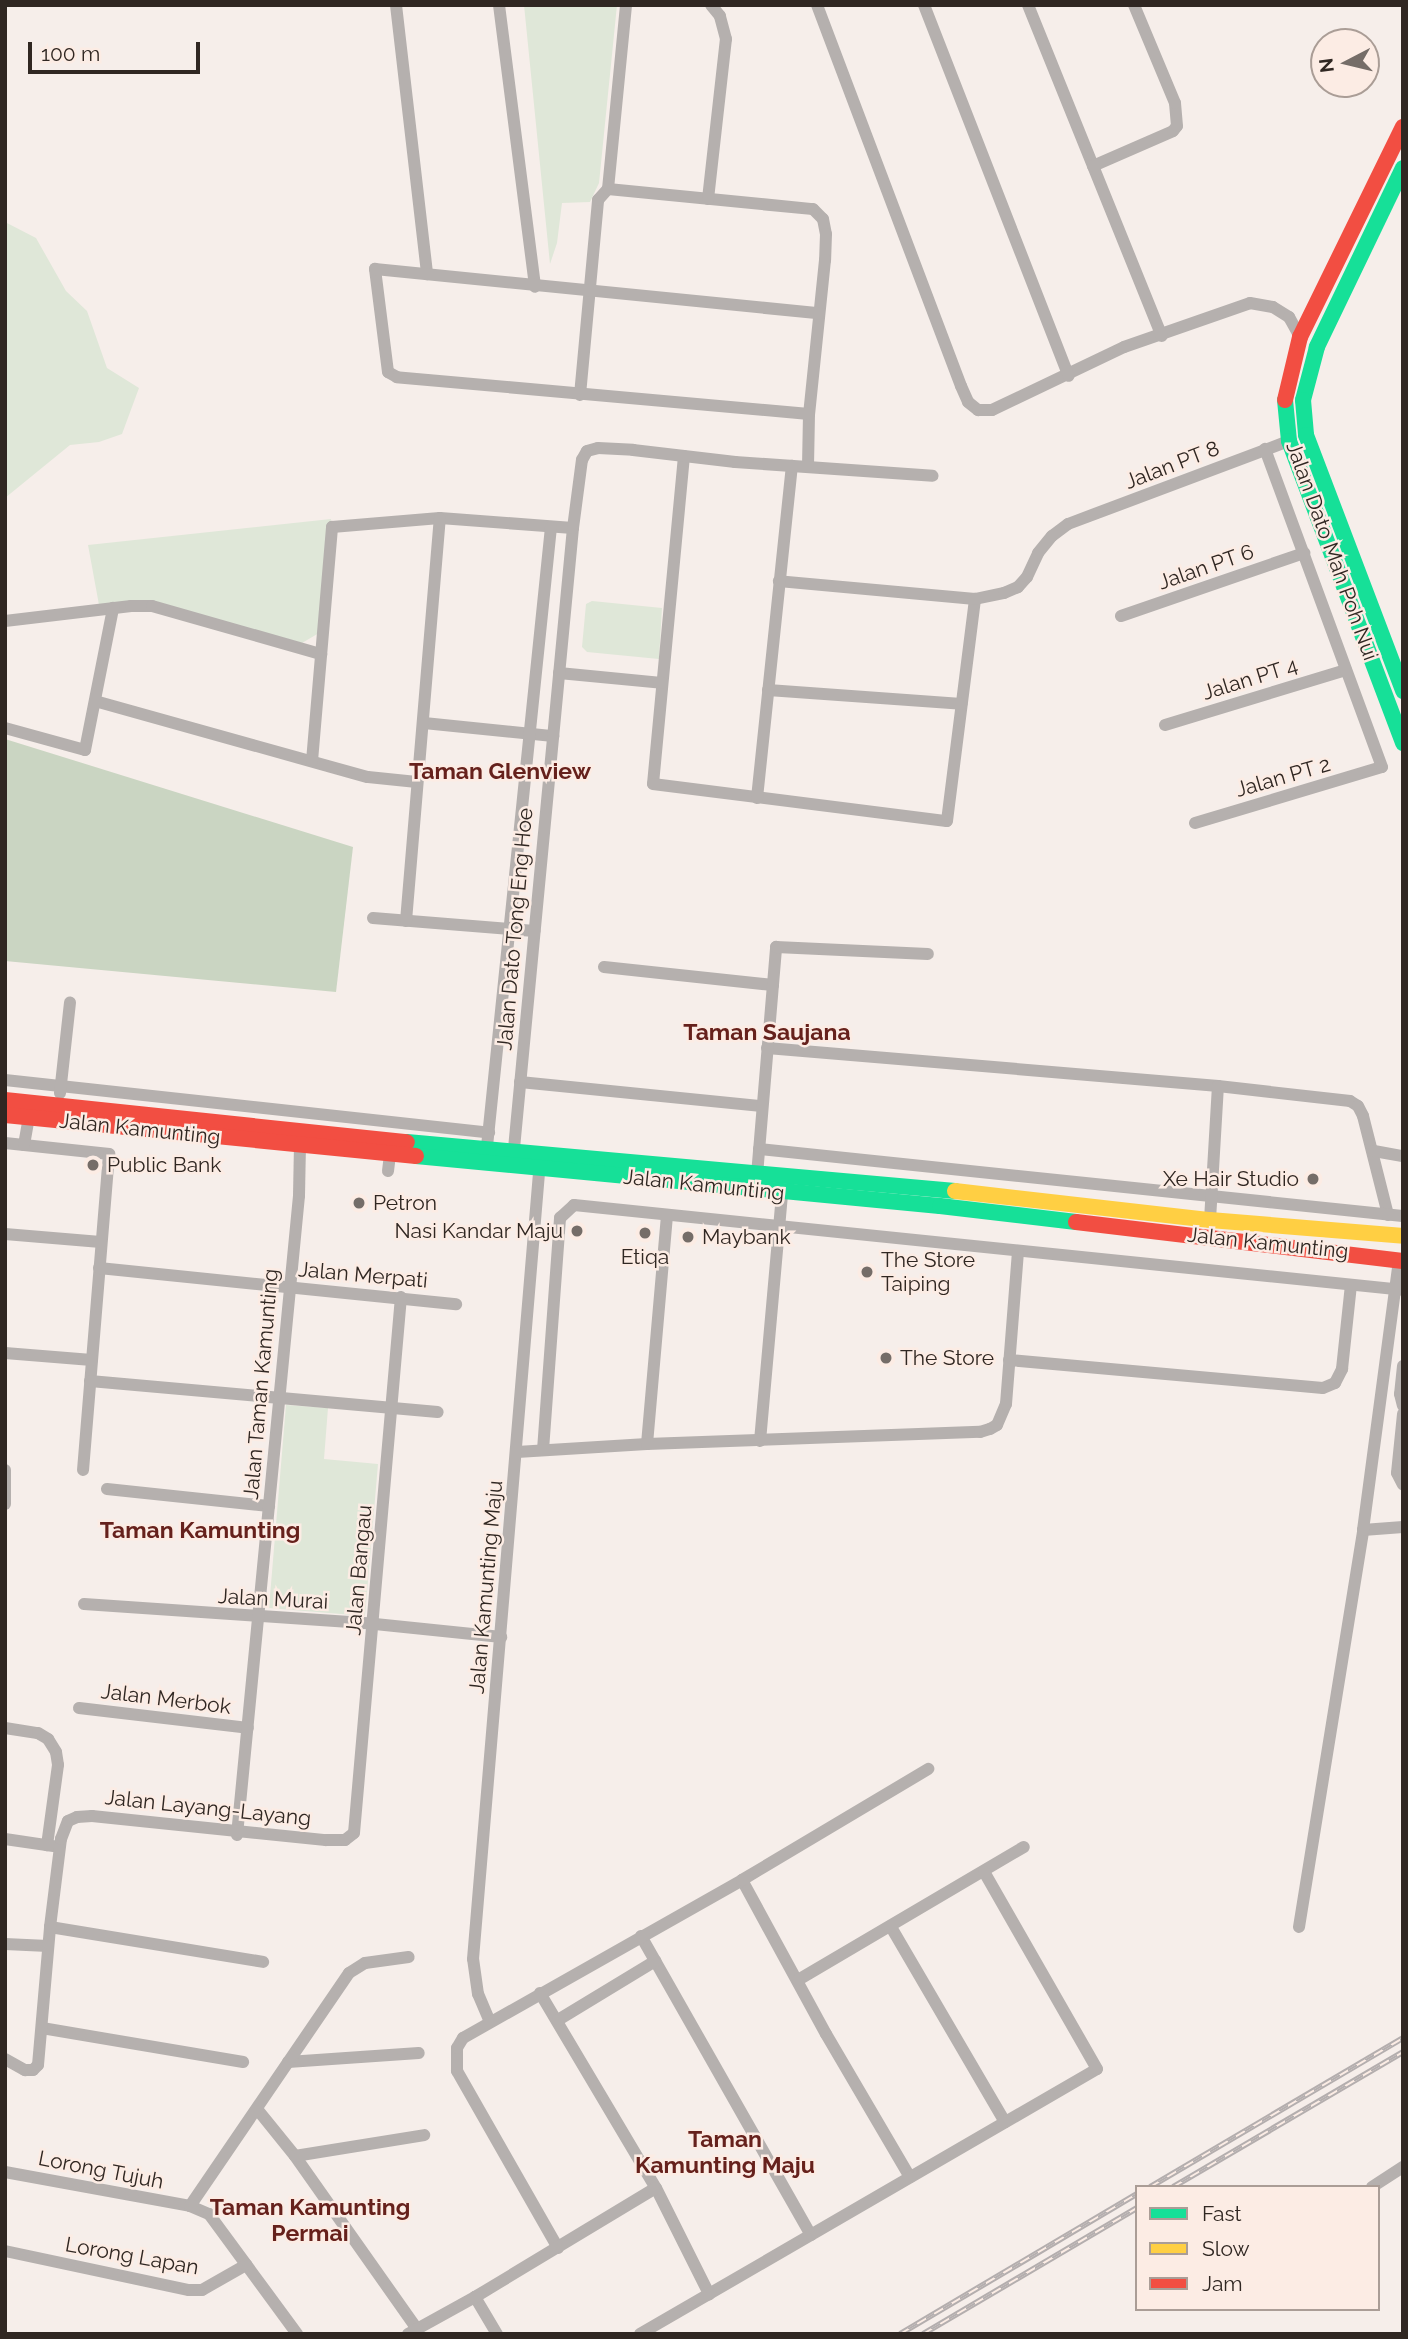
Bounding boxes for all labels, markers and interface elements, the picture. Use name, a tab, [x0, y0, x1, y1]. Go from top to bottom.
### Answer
scale bar	[32, 28, 203, 72]
north arrow	[1310, 28, 1380, 98]
text: 100 m	[41, 41, 100, 66]
text: N	[1314, 57, 1338, 74]
street label: Jalan PT 8	[1121, 435, 1223, 495]
street label: Jalan Dato Mah Poh Nui	[1281, 438, 1383, 664]
street label: Jalan PT 6	[1155, 539, 1257, 595]
street label: Jalan PT 4	[1199, 653, 1301, 705]
street label: Jalan PT 2	[1232, 751, 1334, 803]
district label: Taman Glenview	[409, 757, 591, 785]
street label: Jalan Dato Tong Eng Hoe	[492, 806, 538, 1052]
district label: Taman Saujana	[683, 1018, 851, 1046]
street label: Jalan Kamunting	[58, 1108, 222, 1150]
place label: Public Bank	[107, 1152, 221, 1178]
marker: Public Bank	[85, 1157, 101, 1173]
street label: Jalan Kamunting	[622, 1164, 786, 1206]
place label: Xe Hair Studio	[1162, 1166, 1299, 1192]
marker: Xe Hair Studio	[1305, 1171, 1321, 1187]
place label: Petron	[373, 1190, 437, 1216]
marker: Petron	[351, 1195, 367, 1211]
place label: Nasi Kandar Maju	[394, 1218, 563, 1244]
street label: Jalan Kamunting	[1186, 1222, 1350, 1264]
marker: Nasi Kandar Maju	[569, 1223, 585, 1239]
place label: Maybank	[702, 1224, 791, 1250]
marker: Etiqa	[637, 1225, 653, 1241]
marker: Maybank	[680, 1229, 696, 1245]
place label: Etiqa	[621, 1244, 669, 1270]
place label: The Store Taiping	[881, 1247, 975, 1297]
street label: Jalan Merpati	[297, 1257, 429, 1293]
marker: The Store Taiping	[859, 1264, 875, 1280]
street label: Jalan Taman Kamunting	[238, 1267, 284, 1501]
place label: The Store	[900, 1345, 994, 1371]
marker: The Store	[878, 1350, 894, 1366]
street label: Jalan Kamunting Maju	[464, 1479, 508, 1695]
street label: Jalan Bangau	[341, 1504, 377, 1636]
district label: Taman Kamunting	[100, 1516, 300, 1544]
street label: Jalan Murai	[217, 1584, 329, 1614]
street label: Jalan Merbok	[100, 1679, 232, 1719]
street label: Jalan Layang-Layang	[104, 1785, 312, 1831]
district label: Taman Kamunting Maju	[635, 2125, 815, 2179]
street label: Lorong Tujuh	[36, 2145, 166, 2195]
legend	[1135, 2185, 1380, 2311]
district label: Taman Kamunting Permai	[210, 2193, 410, 2247]
text: Fast	[1202, 2201, 1242, 2226]
street label: Lorong Lapan	[63, 2232, 201, 2280]
text: Slow	[1202, 2236, 1250, 2261]
text: Jam	[1202, 2271, 1243, 2296]

